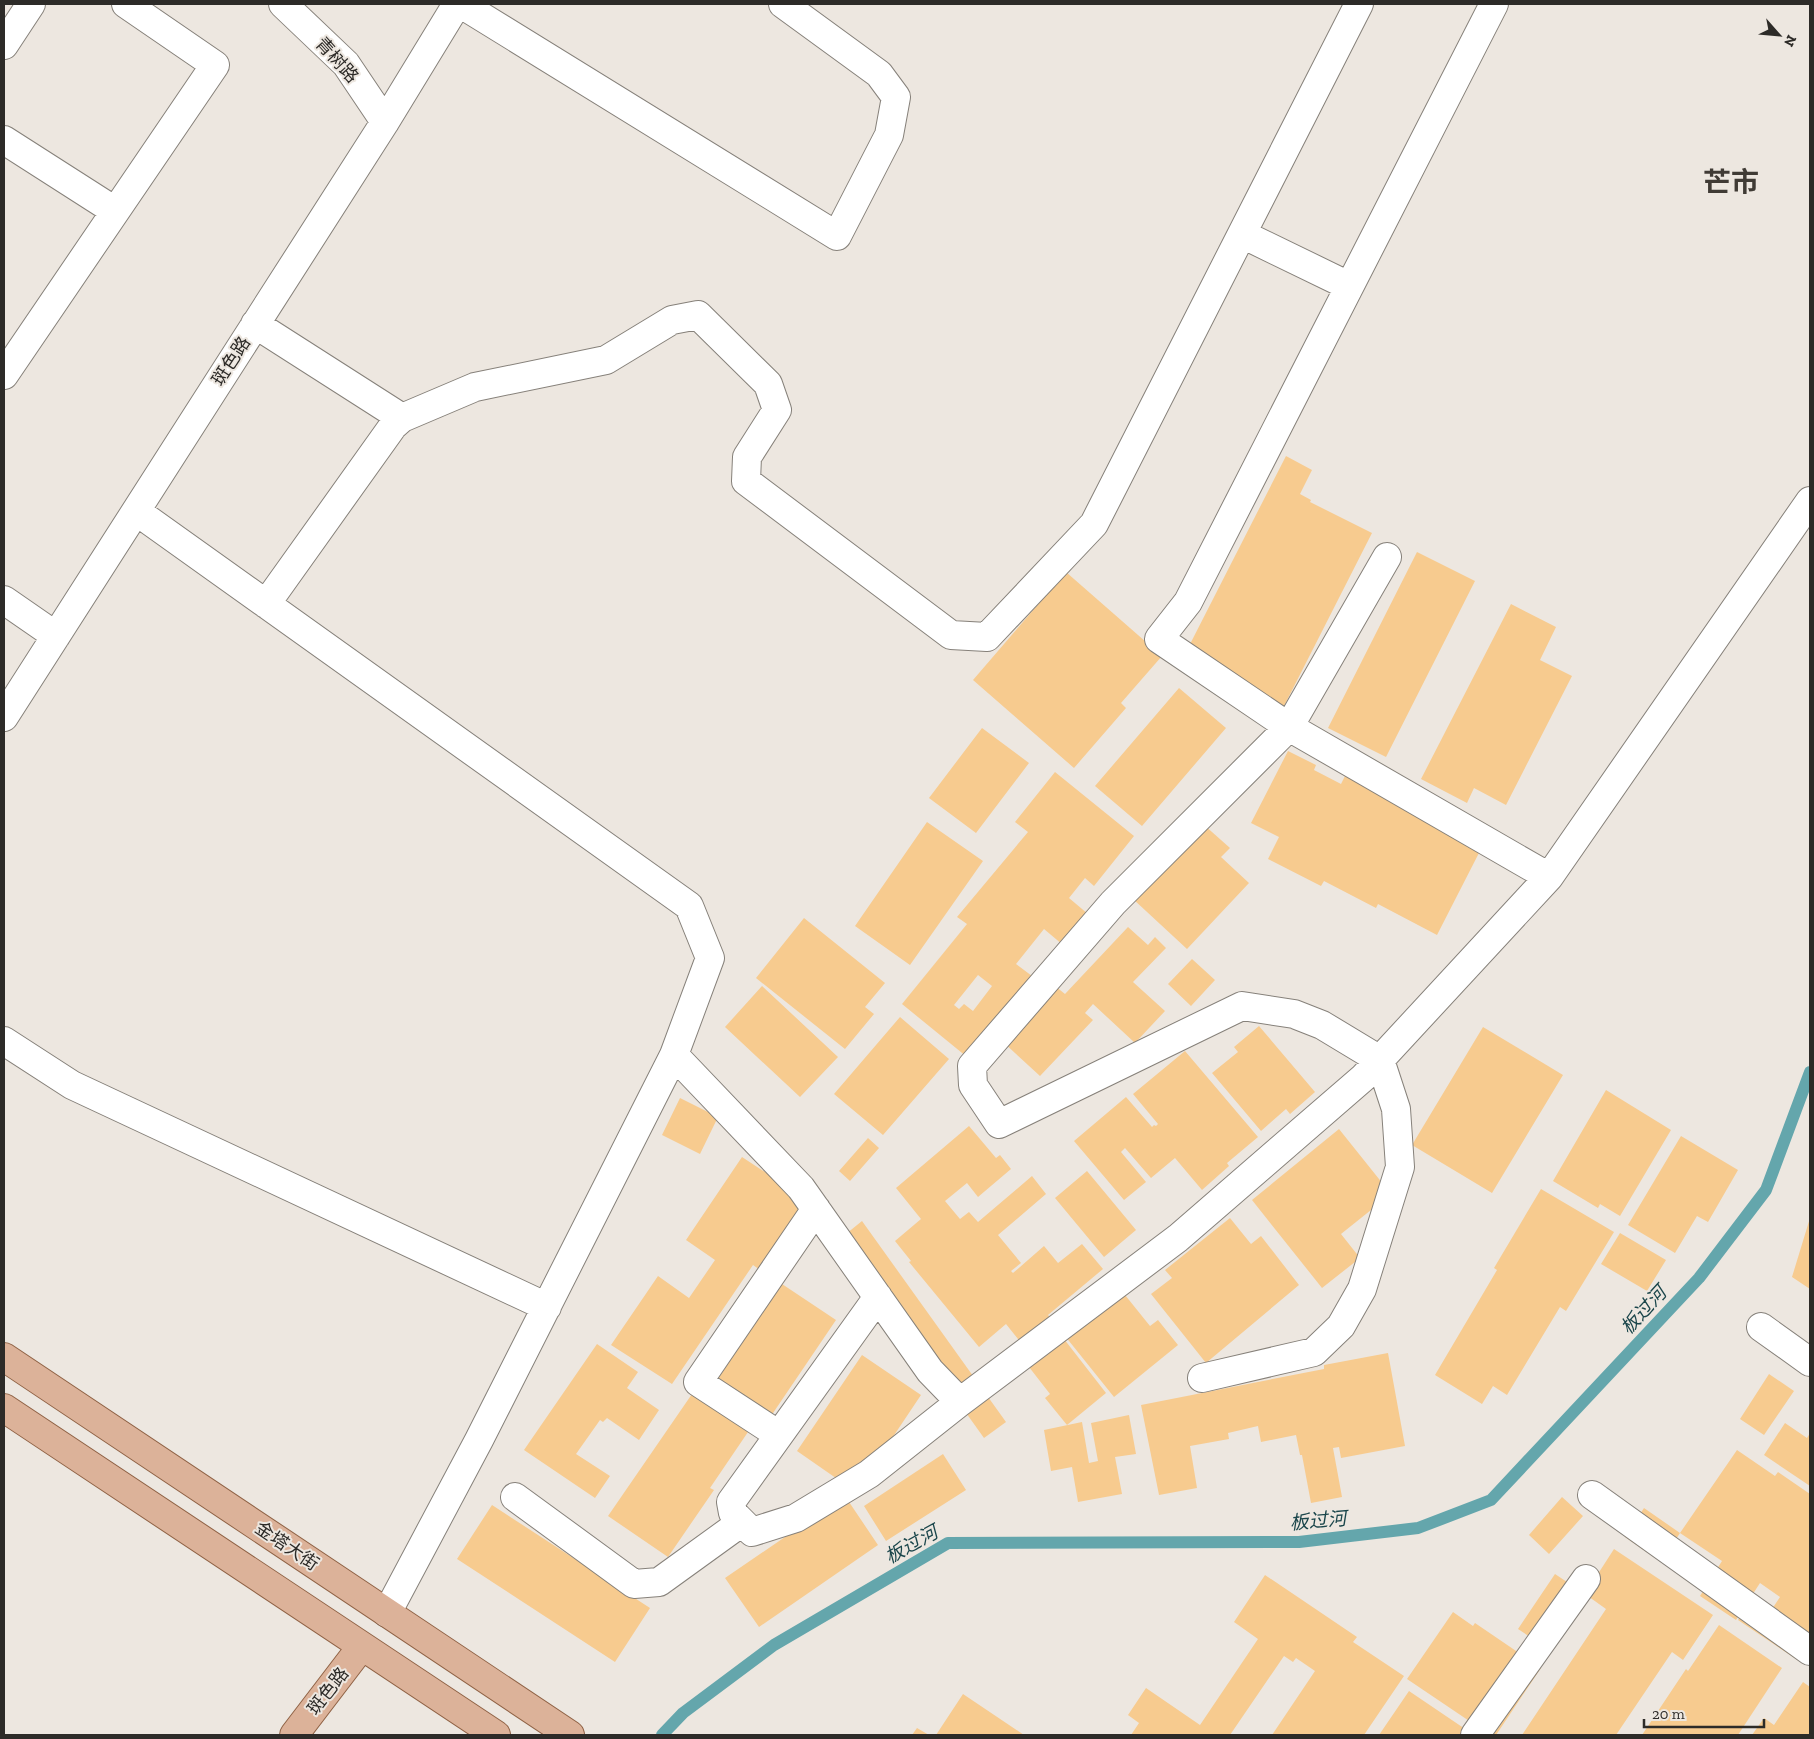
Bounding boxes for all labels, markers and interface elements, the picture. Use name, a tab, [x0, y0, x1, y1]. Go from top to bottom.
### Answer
north arrow	[1754, 10, 1804, 60]
text: N	[1780, 32, 1800, 50]
street label: 青树路	[311, 33, 363, 87]
district label: 芒市	[1703, 166, 1759, 199]
street label: 斑色路	[207, 332, 255, 390]
water label: 板过河	[1616, 1279, 1674, 1339]
water label: 板过河	[1289, 1506, 1351, 1534]
street label: 金塔大街	[251, 1517, 323, 1575]
water label: 板过河	[881, 1519, 945, 1568]
street label: 斑色路	[303, 1663, 353, 1719]
scale bar	[1644, 1696, 1764, 1728]
text: 20 m	[1652, 1705, 1685, 1723]

